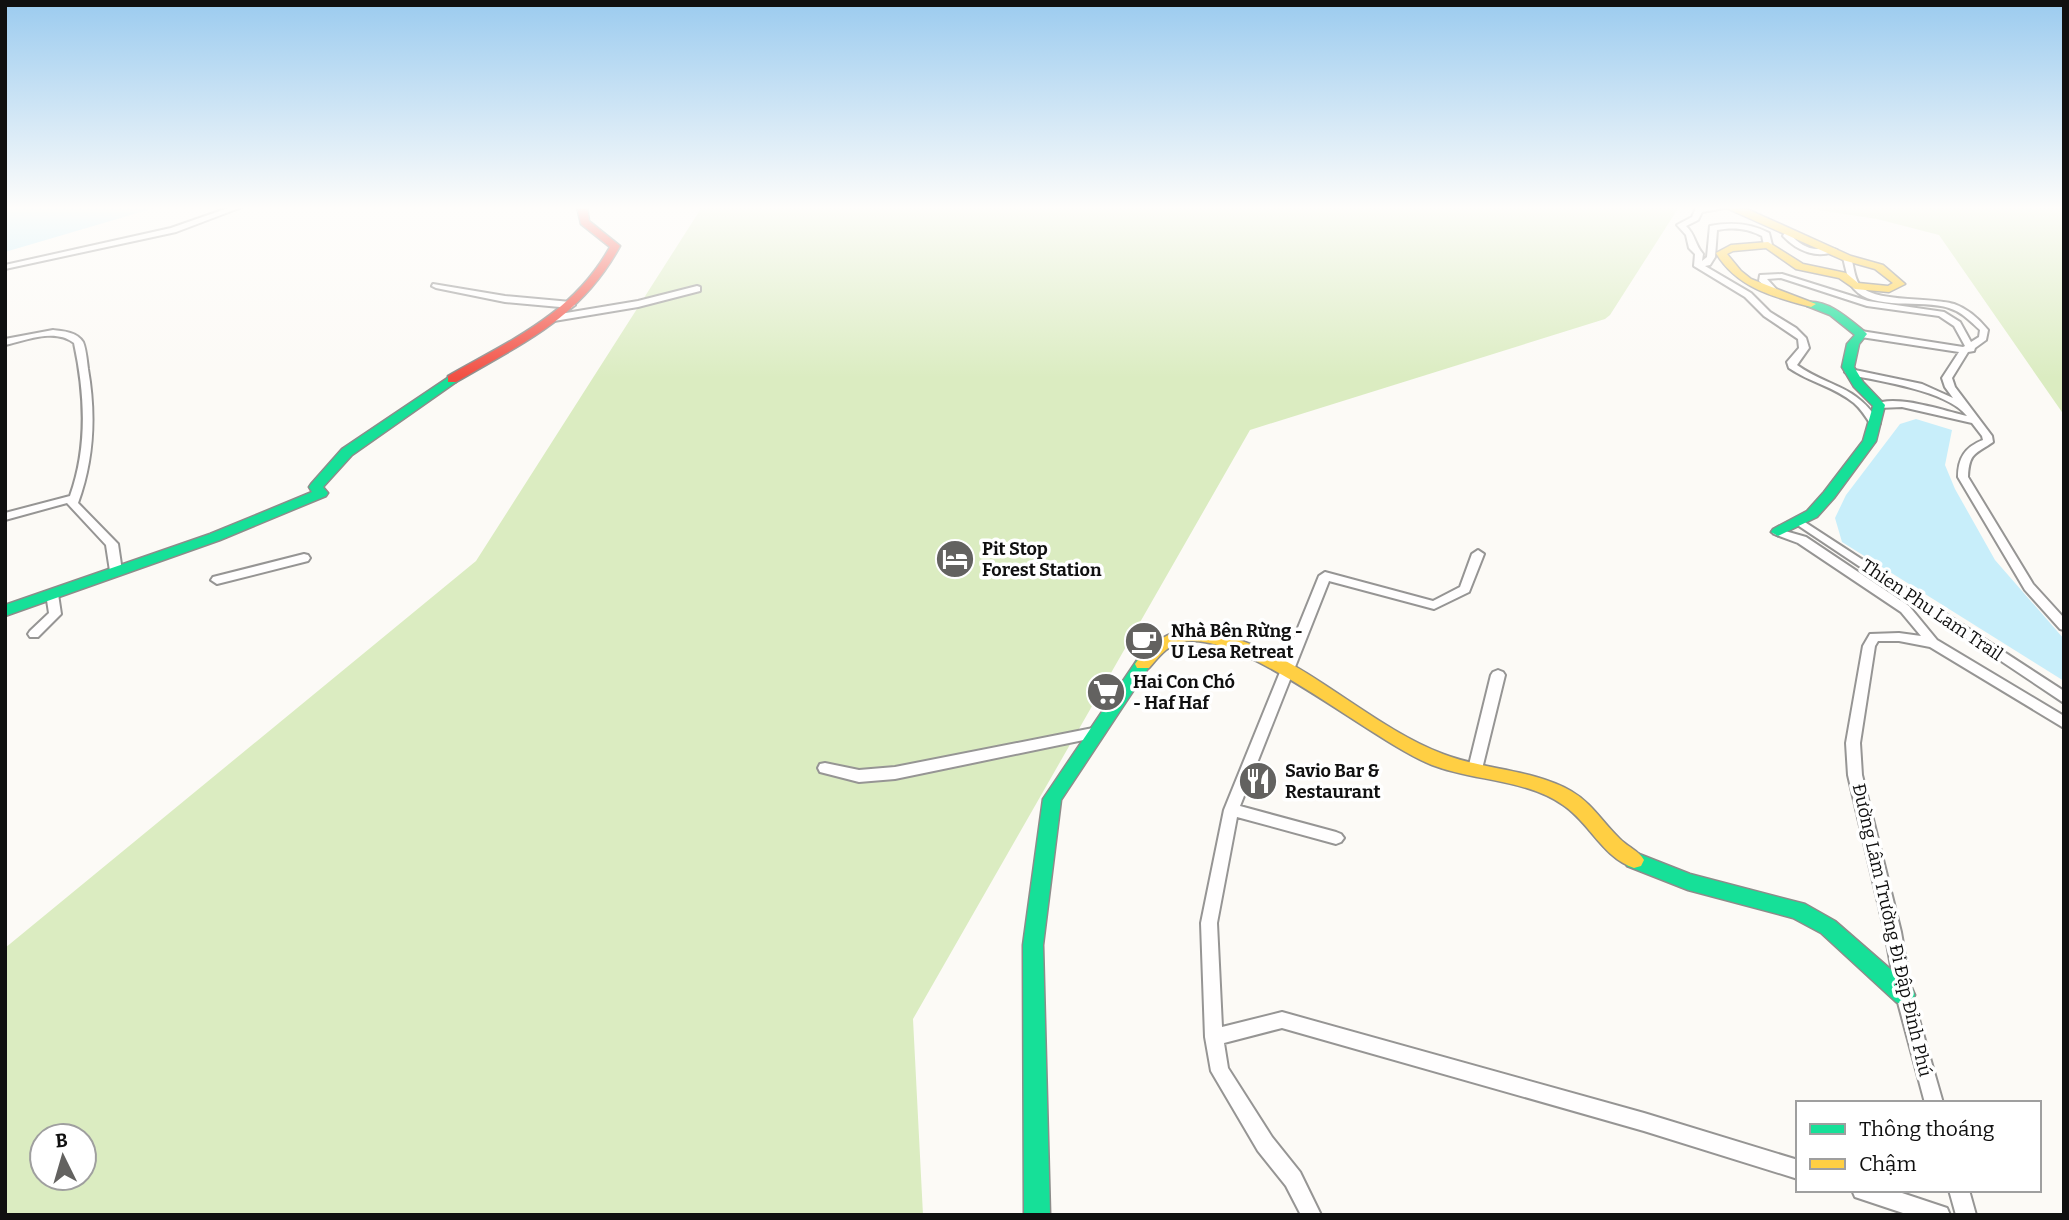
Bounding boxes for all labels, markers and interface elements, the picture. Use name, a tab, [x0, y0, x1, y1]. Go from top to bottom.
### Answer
hotel icon: Pit Stop Forest Station	[934, 538, 976, 580]
place label: Pit Stop Forest Station	[982, 538, 1102, 581]
street label: Thien Phu Lam Trail	[1857, 554, 2007, 666]
cafe icon: Nhà Bên Rừng - U Lesa Retreat	[1123, 620, 1165, 662]
place label: Nhà Bên Rừng - U Lesa Retreat	[1171, 620, 1303, 663]
supermarket icon: Hai Con Chó - Haf Haf	[1085, 671, 1127, 713]
place label: Hai Con Chó - Haf Haf	[1133, 671, 1235, 714]
restaurant icon: Savio Bar & Restaurant	[1237, 760, 1279, 802]
place label: Savio Bar & Restaurant	[1285, 760, 1381, 803]
street label: Đường Lâm Trường Đi Đập Đỉnh Phú	[1848, 781, 1936, 1079]
legend	[1796, 1101, 2041, 1192]
text: Thông thoáng	[1859, 1116, 1995, 1142]
north arrow	[28, 1122, 98, 1192]
text: B	[54, 1129, 69, 1153]
text: Chậm	[1859, 1151, 1917, 1177]

